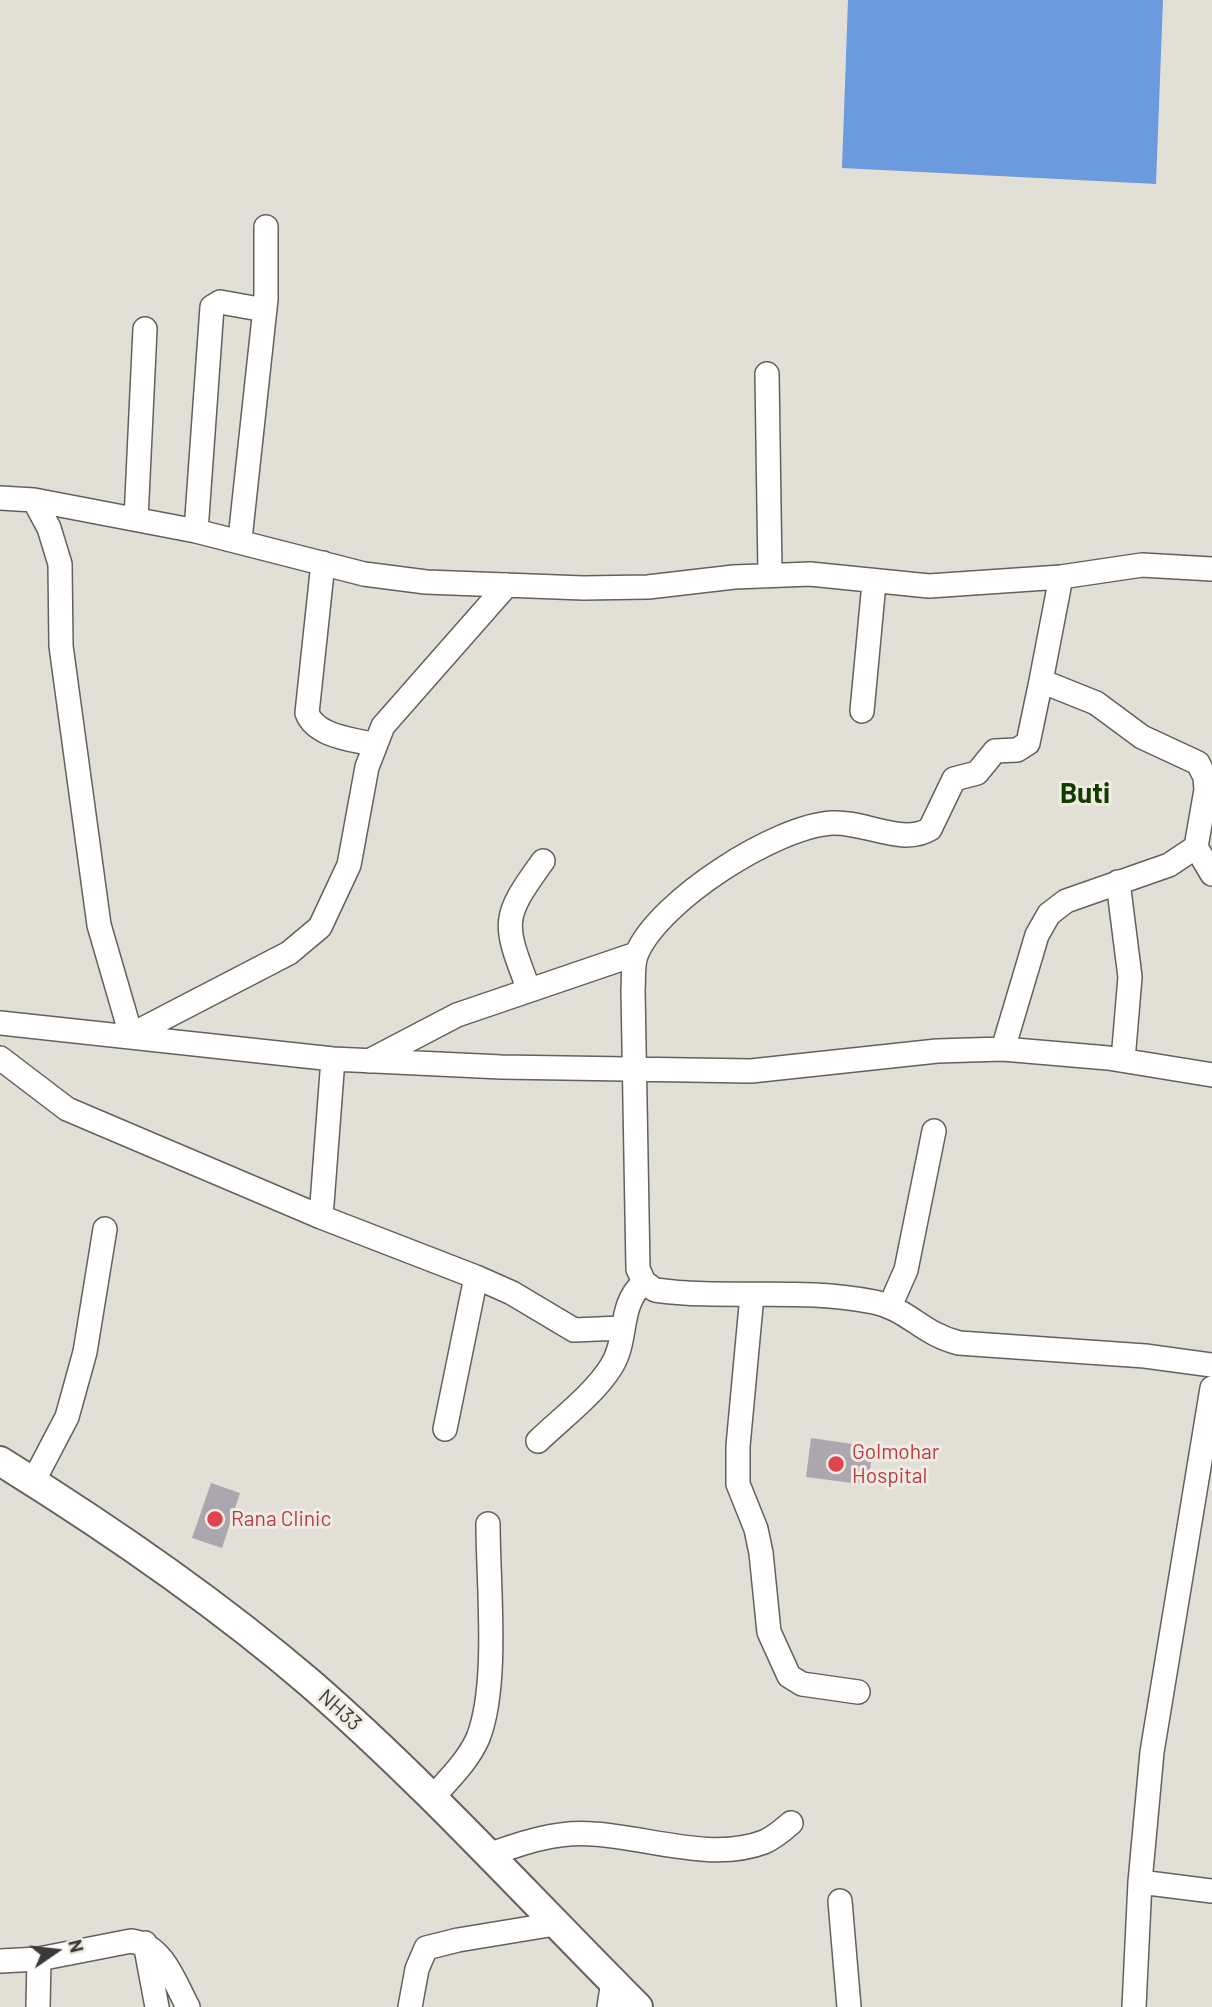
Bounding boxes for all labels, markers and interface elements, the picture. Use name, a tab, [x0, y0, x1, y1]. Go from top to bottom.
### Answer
district label: Buti	[1060, 777, 1110, 811]
place label: Golmohar Hospital	[852, 1439, 939, 1489]
marker: Golmohar Hospital	[826, 1454, 846, 1474]
place label: Rana Clinic	[231, 1506, 331, 1532]
marker: Rana Clinic	[205, 1509, 225, 1529]
street label: NH33	[313, 1684, 367, 1736]
north arrow	[21, 1916, 91, 1986]
text: N	[64, 1937, 90, 1955]

